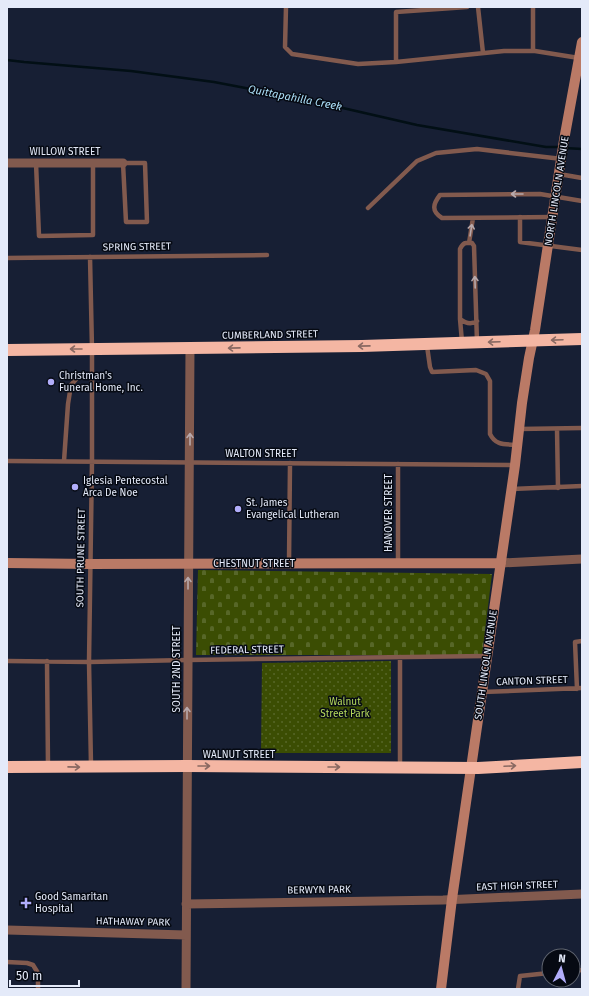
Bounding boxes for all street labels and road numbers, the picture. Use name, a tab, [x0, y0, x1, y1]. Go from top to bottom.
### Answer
street label: NORTH LINCOLN AVENUE	[542, 135, 572, 247]
street label: WILLOW STREET	[30, 146, 101, 158]
street label: SPRING STREET	[103, 240, 172, 254]
street label: CUMBERLAND STREET	[222, 328, 319, 342]
street label: WALTON STREET	[225, 448, 298, 460]
street label: HANOVER STREET	[383, 473, 395, 552]
street label: SOUTH PRUNE STREET	[74, 507, 88, 608]
street label: CHESTNUT STREET	[213, 558, 296, 570]
street label: SOUTH LINCOLN AVENUE	[472, 609, 500, 721]
street label: SOUTH 2ND STREET	[171, 625, 183, 712]
street label: FEDERAL STREET	[210, 643, 285, 657]
street label: CANTON STREET	[496, 674, 569, 688]
street label: WALNUT STREET	[203, 749, 276, 761]
street label: EAST HIGH STREET	[476, 879, 559, 893]
street label: BERWYN PARK	[287, 883, 351, 897]
street label: HATHAWAY PARK	[96, 915, 170, 929]

